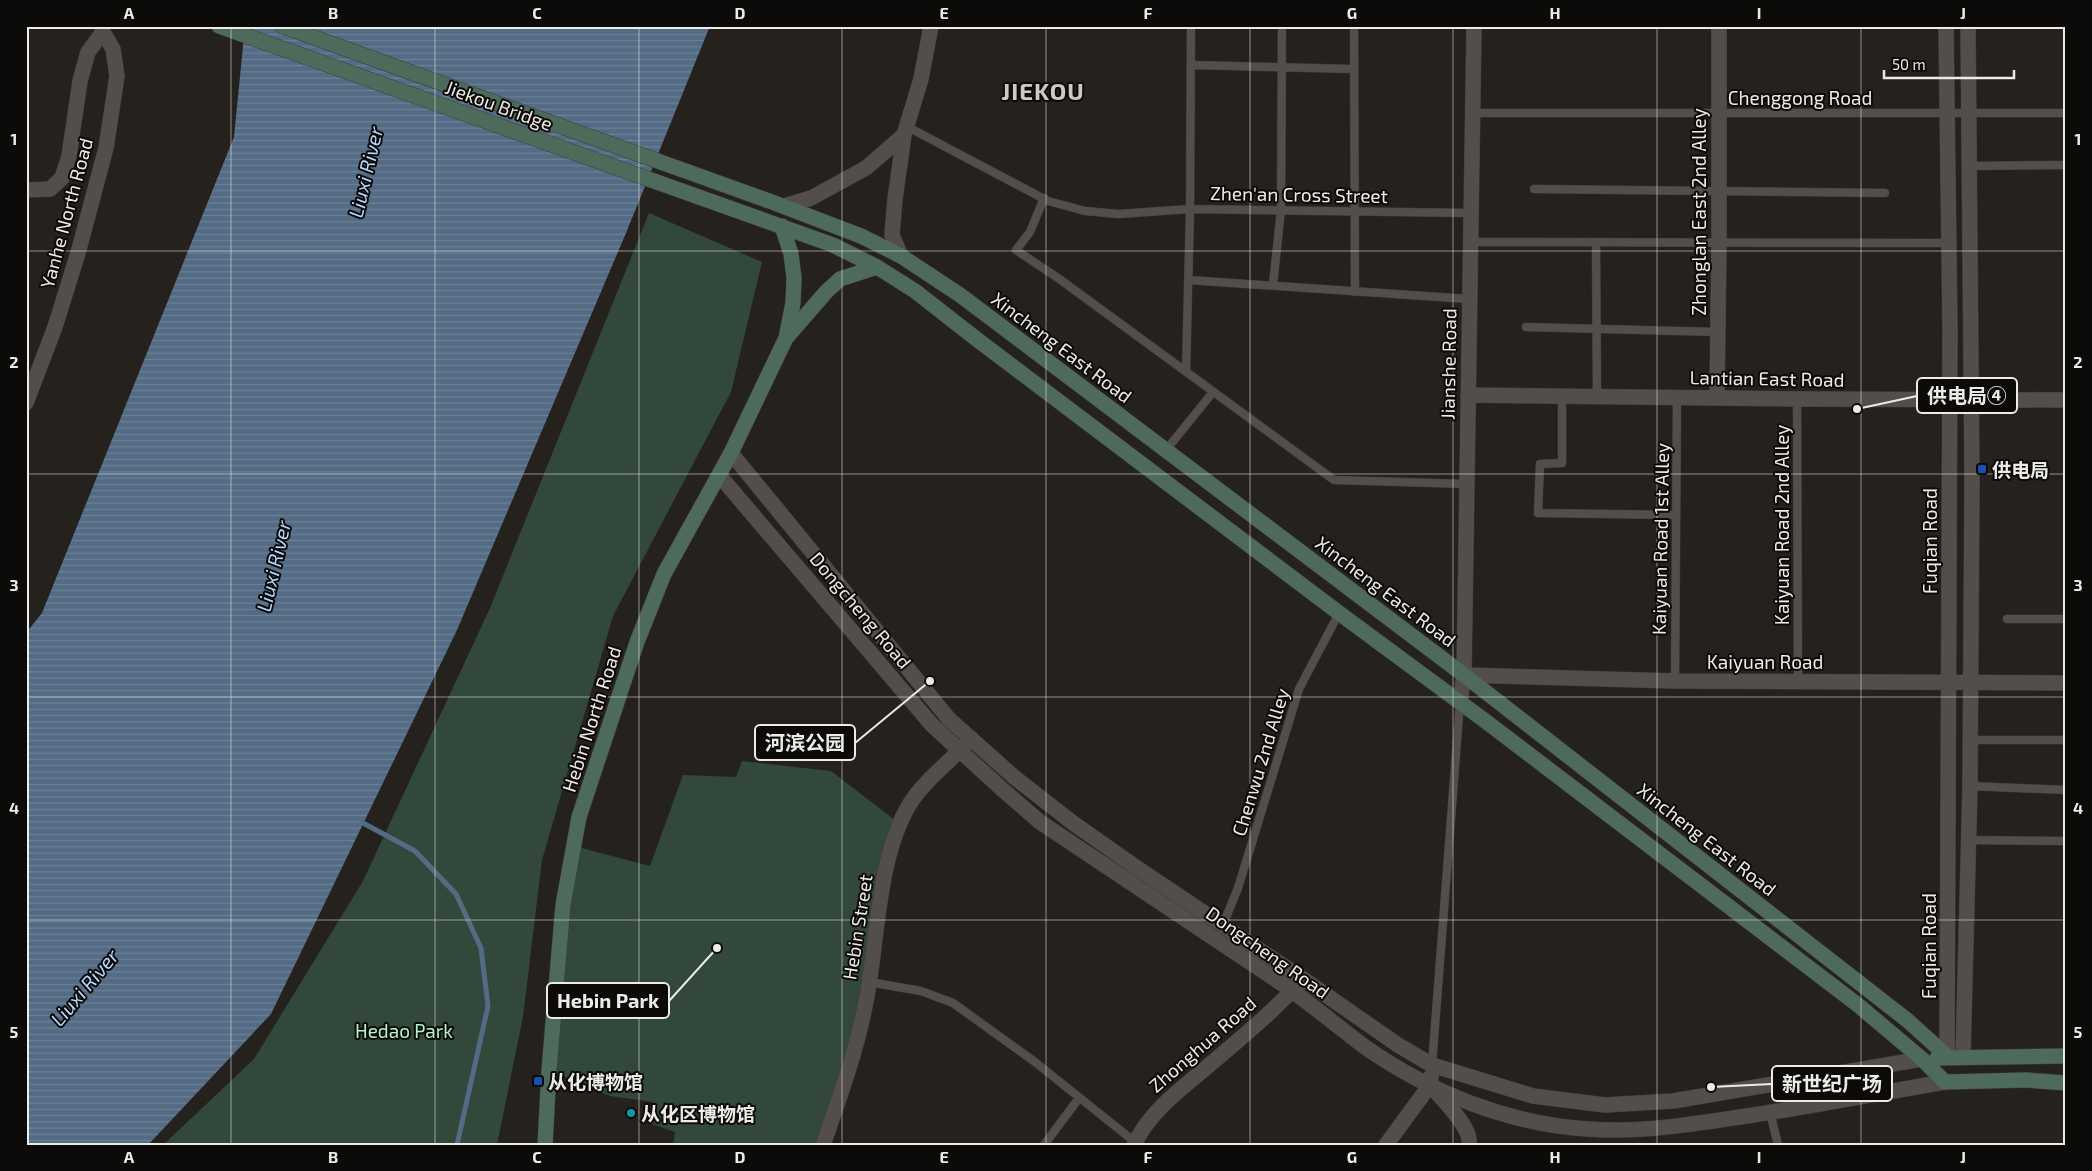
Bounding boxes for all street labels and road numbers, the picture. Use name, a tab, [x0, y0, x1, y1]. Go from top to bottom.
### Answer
street label: Jiekou Bridge	[442, 75, 556, 135]
street label: Chenggong Road	[1728, 86, 1872, 109]
street label: Zhonglan East 2nd Alley	[1687, 108, 1710, 316]
street label: Yanhe North Road	[35, 135, 97, 291]
street label: Zhen'an Cross Street	[1210, 181, 1388, 207]
street label: Xincheng East Road	[987, 287, 1137, 407]
street label: Jianshe Road	[1436, 308, 1460, 420]
street label: Lantian East Road	[1689, 365, 1845, 391]
street label: Kaiyuan Road 2nd Alley	[1770, 425, 1793, 625]
street label: Kaiyuan Road 1st Alley	[1647, 443, 1673, 635]
street label: Fuqian Road	[1918, 488, 1941, 594]
street label: Xincheng East Road	[1311, 531, 1461, 651]
street label: Dongcheng Road	[806, 547, 916, 673]
street label: Hebin North Road	[557, 643, 625, 795]
street label: Kaiyuan Road	[1707, 650, 1823, 673]
street label: Chenwu 2nd Alley	[1227, 685, 1293, 839]
street label: Xincheng East Road	[1633, 778, 1781, 900]
street label: Hebin Street	[837, 873, 877, 981]
street label: Fuqian Road	[1917, 893, 1940, 999]
street label: Dongcheng Road	[1202, 901, 1334, 1003]
street label: Zhonghua Road	[1144, 991, 1260, 1097]

